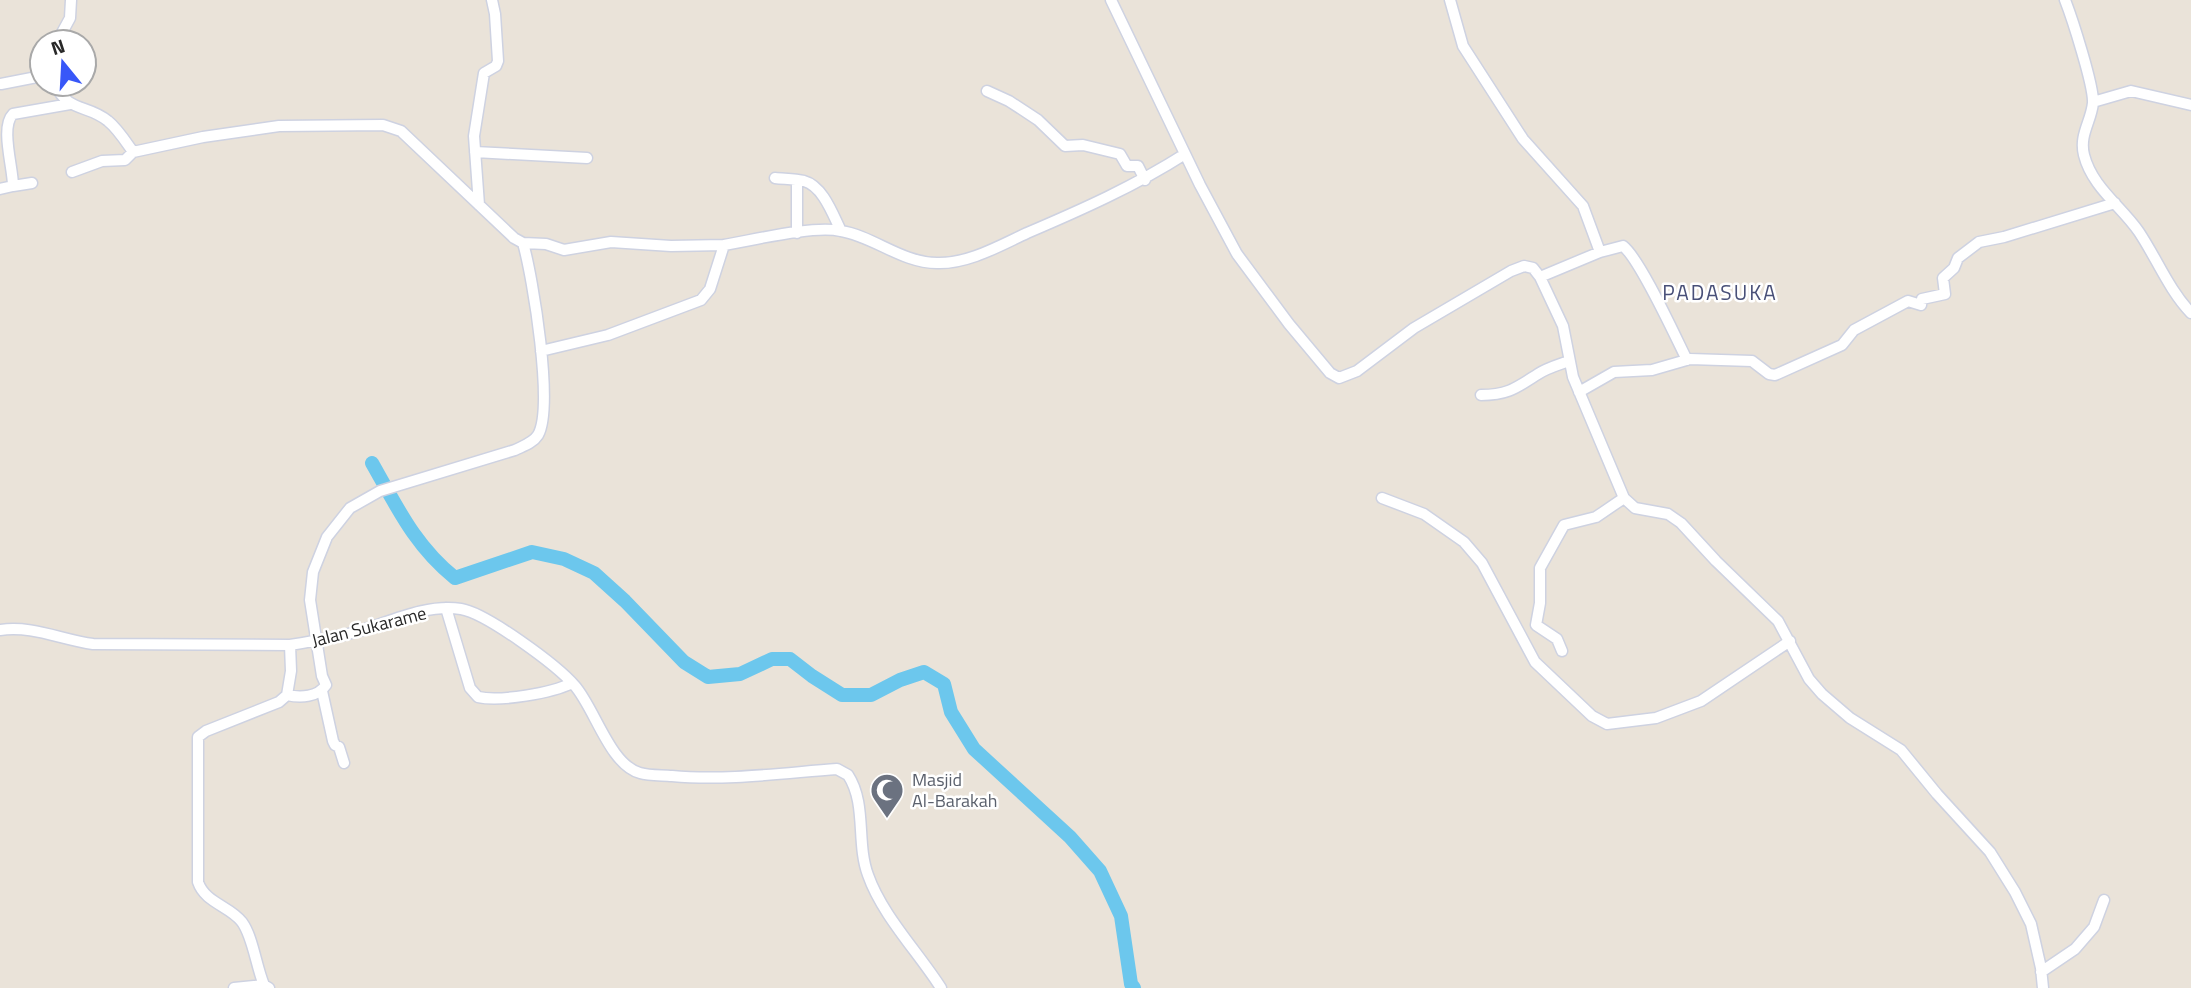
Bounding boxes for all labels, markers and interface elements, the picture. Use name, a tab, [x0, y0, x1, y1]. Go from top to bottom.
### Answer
north arrow	[28, 28, 98, 98]
text: N	[47, 31, 68, 62]
district label: PADASUKA	[1662, 276, 1778, 308]
street label: Jalan Sukarame	[309, 599, 429, 654]
place label: Masjid Al-Barakah	[912, 766, 997, 814]
mosque icon: Masjid Al-Barakah	[868, 771, 906, 820]

